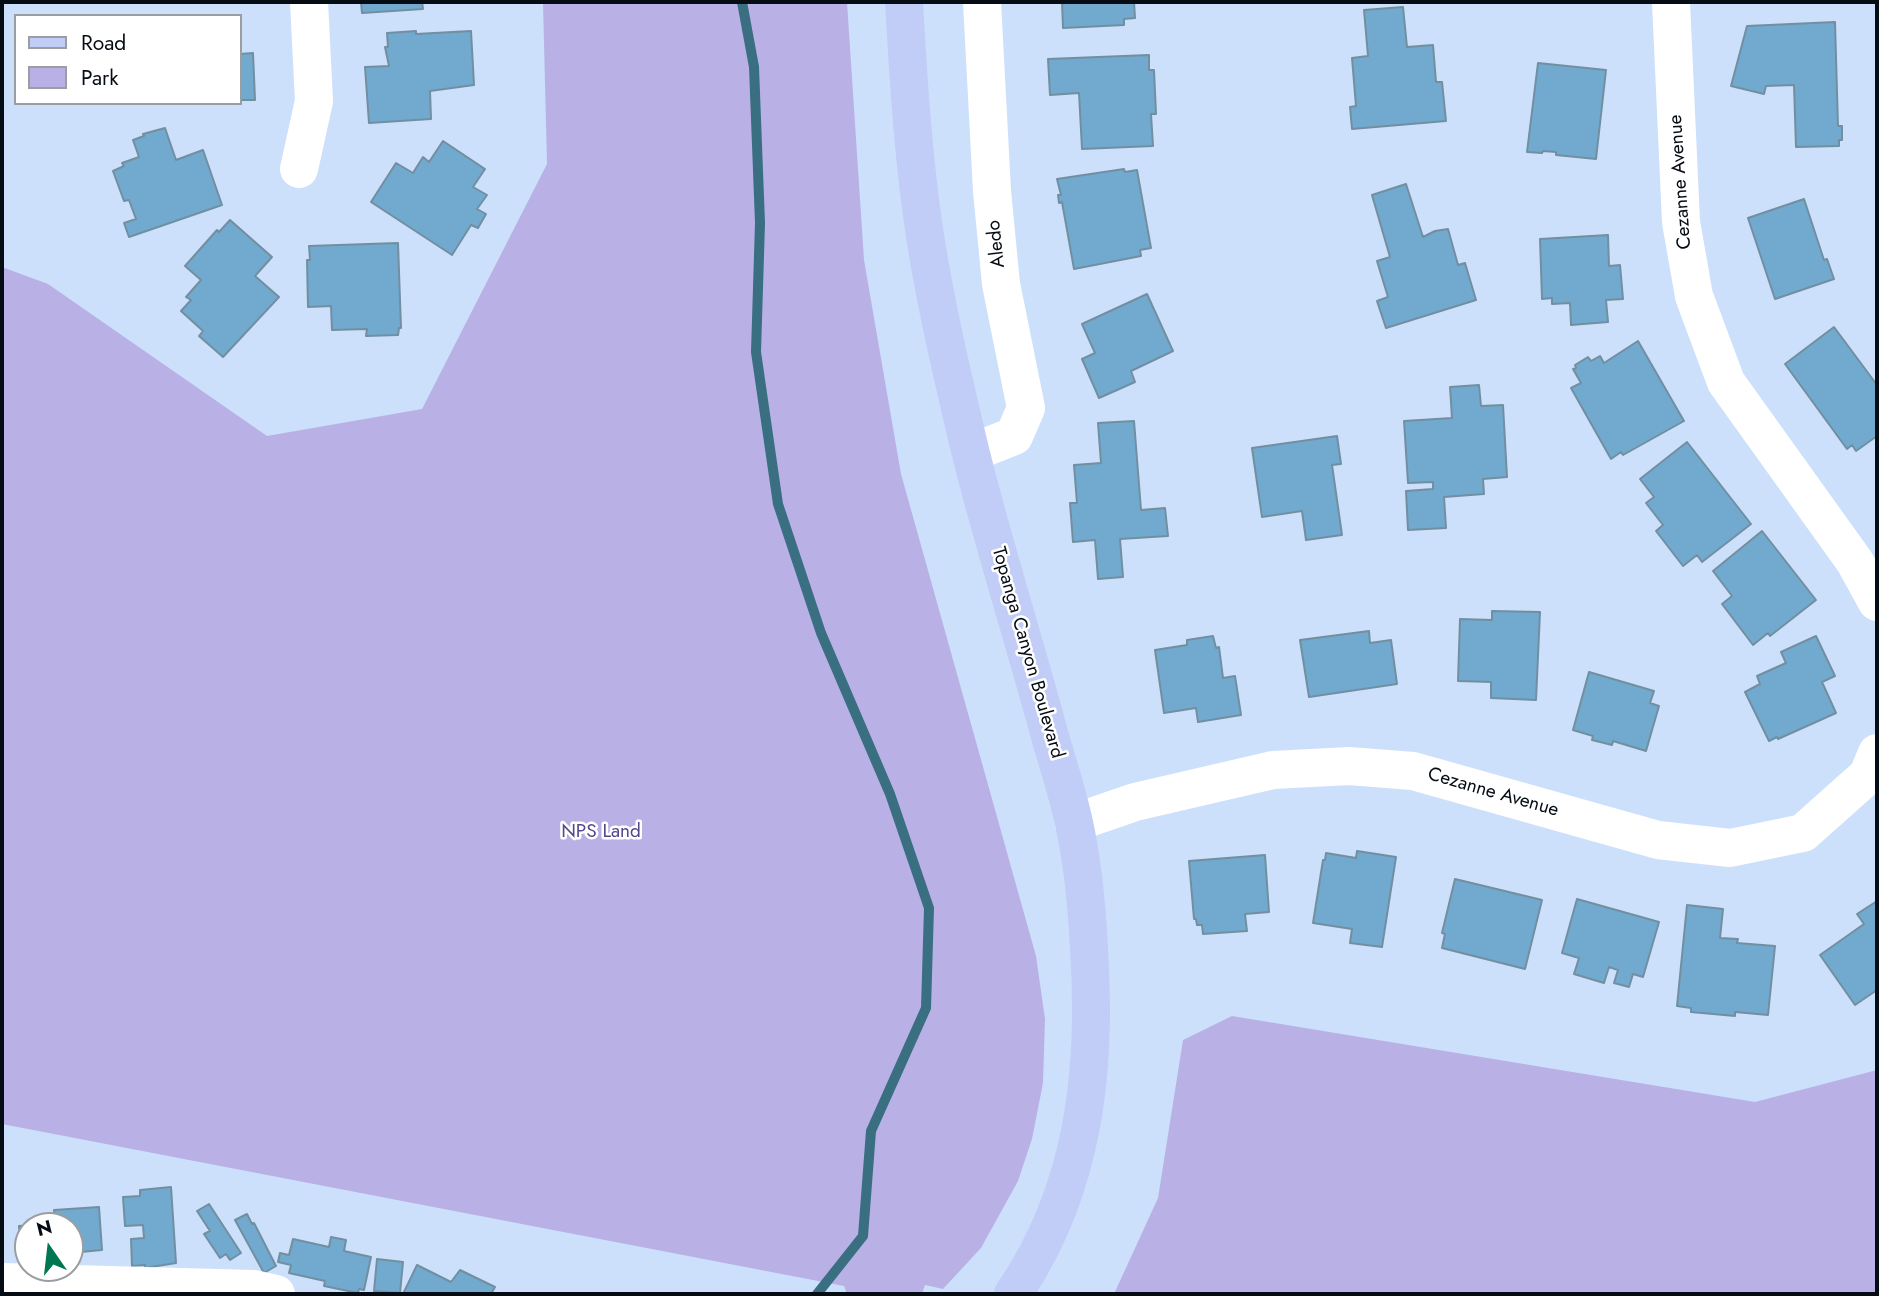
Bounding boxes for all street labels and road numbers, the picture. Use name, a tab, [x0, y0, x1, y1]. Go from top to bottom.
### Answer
street label: Cezanne Avenue	[1665, 114, 1697, 250]
street label: Aledo	[983, 219, 1011, 269]
street label: Topanga Canyon Boulevard	[986, 545, 1068, 761]
street label: Cezanne Avenue	[1425, 763, 1561, 823]

